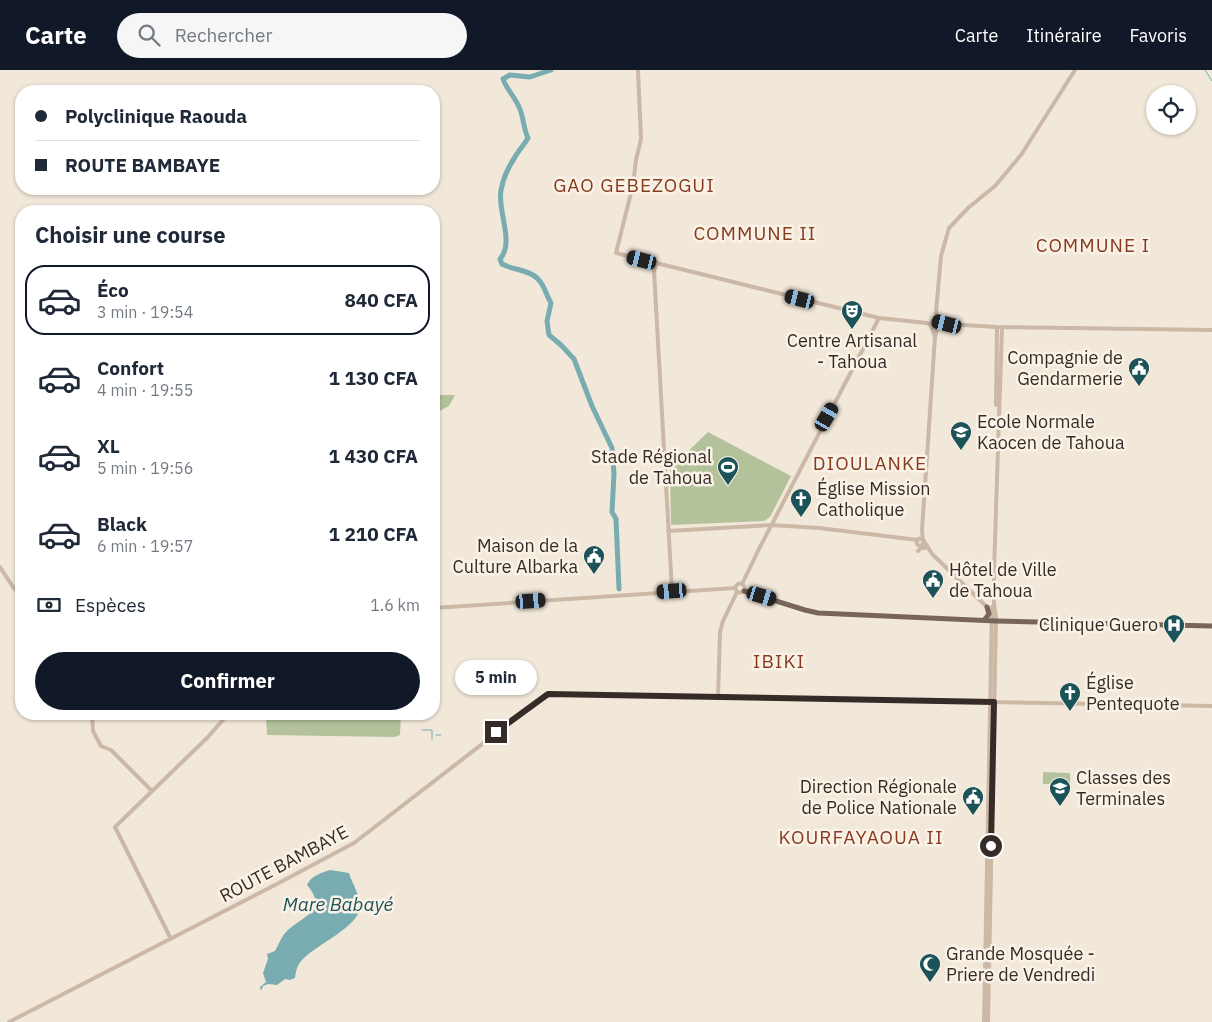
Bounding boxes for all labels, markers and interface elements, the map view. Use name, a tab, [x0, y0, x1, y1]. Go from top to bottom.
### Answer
search box	[117, 13, 467, 58]
text: Carte	[25, 19, 87, 51]
icon: search	[135, 21, 163, 49]
text: Rechercher	[175, 23, 272, 47]
text: Carte	[955, 24, 998, 47]
text: Itinéraire	[1026, 24, 1102, 47]
text: Favoris	[1130, 24, 1187, 47]
map controls	[1146, 85, 1196, 135]
button: locate	[1146, 85, 1196, 135]
text: Polyclinique Raouda	[65, 104, 247, 128]
text: ROUTE BAMBAYE	[65, 153, 220, 177]
district label: GAO GEBEZOGUI	[553, 173, 715, 197]
text: Choisir une course	[35, 220, 226, 249]
district label: COMMUNE II	[694, 221, 816, 245]
district label: COMMUNE I	[1036, 233, 1150, 257]
car	[625, 249, 658, 271]
icon: car	[37, 278, 82, 323]
text: Éco	[97, 278, 129, 302]
text: 840 CFA	[344, 288, 418, 312]
car	[783, 288, 816, 310]
theatre icon: Centre Artisanal - Tahoua	[840, 299, 864, 330]
text: 3 min · 19:54	[97, 302, 193, 322]
car	[930, 313, 963, 335]
place label: Centre Artisanal - Tahoua	[787, 329, 917, 373]
place label: Compagnie de Gendarmerie	[1007, 346, 1123, 390]
icon: car	[37, 356, 82, 401]
text: Confort	[97, 356, 164, 380]
public building icon: Compagnie de Gendarmerie	[1127, 356, 1151, 387]
text: 1 130 CFA	[329, 366, 418, 390]
text: 4 min · 19:55	[97, 380, 193, 400]
car	[813, 400, 840, 434]
place label: Ecole Normale Kaocen de Tahoua	[977, 410, 1125, 454]
school or university icon: Ecole Normale Kaocen de Tahoua	[949, 420, 973, 451]
icon: car	[37, 434, 82, 479]
text: XL	[97, 434, 120, 458]
text: 1 430 CFA	[329, 444, 418, 468]
place label: Stade Régional de Tahoua	[591, 445, 712, 489]
district label: DIOULANKE	[813, 451, 927, 475]
sports icon: Stade Régional de Tahoua	[716, 455, 740, 486]
text: 5 min · 19:56	[97, 458, 193, 478]
place label: Église Mission Catholique	[817, 477, 931, 521]
church icon: Église Mission Catholique	[789, 487, 813, 518]
icon: car	[37, 512, 82, 557]
text: Black	[97, 512, 147, 536]
text: 1 210 CFA	[329, 522, 418, 546]
place label: Maison de la Culture Albarka	[453, 534, 578, 578]
text: 6 min · 19:57	[97, 536, 193, 556]
public building icon: Maison de la Culture Albarka	[582, 544, 606, 575]
place label: Hôtel de Ville de Tahoua	[949, 558, 1057, 602]
public building icon: Hôtel de Ville de Tahoua	[921, 568, 945, 599]
car	[656, 582, 687, 600]
car	[745, 584, 778, 608]
icon: cash	[35, 591, 63, 619]
car	[515, 592, 546, 610]
text: Espèces	[75, 593, 146, 617]
text: 1.6 km	[370, 595, 420, 615]
place label: Clinique Guero	[1039, 613, 1158, 636]
hospital icon: Clinique Guero	[1162, 613, 1186, 644]
district label: IBIKI	[753, 649, 805, 673]
button: Confirmer	[35, 652, 420, 710]
callout: 5 min	[455, 660, 537, 694]
text: 5 min	[475, 667, 517, 687]
place label: Église Pentequote	[1086, 671, 1180, 715]
church icon: Église Pentequote	[1058, 681, 1082, 712]
route end	[485, 721, 507, 743]
place label: Classes des Terminales	[1076, 766, 1171, 810]
place label: Direction Régionale de Police Nationale	[800, 775, 957, 819]
school or university icon: Classes des Terminales	[1048, 776, 1072, 807]
public building icon: Direction Régionale de Police Nationale	[961, 785, 985, 816]
street label: ROUTE BAMBAYE	[216, 820, 352, 907]
district label: KOURFAYAOUA II	[778, 825, 944, 849]
route start	[980, 835, 1002, 857]
water label: Mare Babayé	[283, 892, 394, 916]
place label: Grande Mosquée - Priere de Vendredi	[946, 942, 1095, 986]
mosque icon: Grande Mosquée - Priere de Vendredi	[918, 952, 942, 983]

